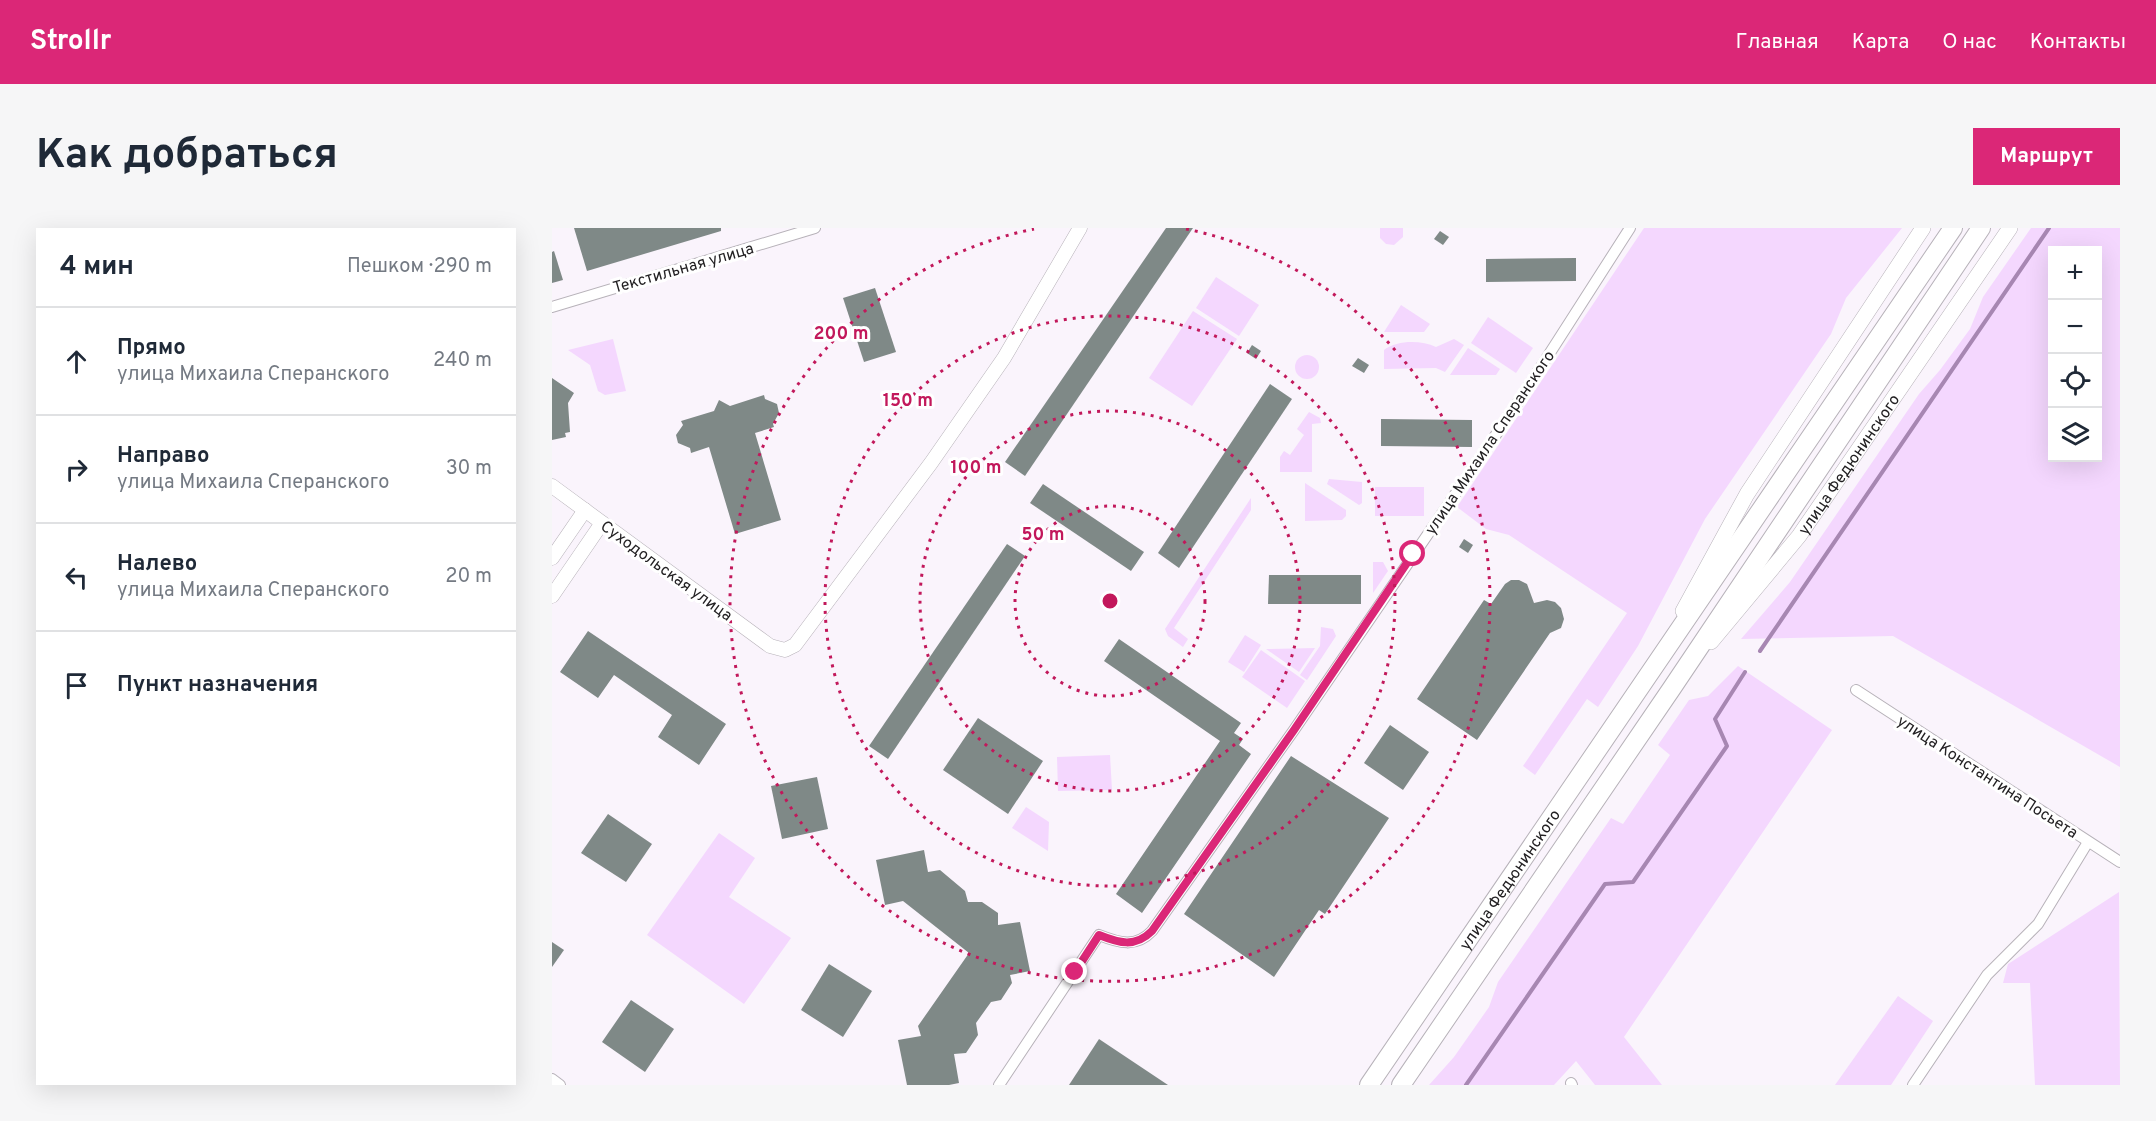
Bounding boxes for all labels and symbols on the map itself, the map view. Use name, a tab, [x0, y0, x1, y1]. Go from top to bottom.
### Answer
street label: Текстильная улица	[611, 239, 756, 299]
text: 200 m	[813, 323, 869, 346]
street label: улица Михаила Сперанского	[1421, 347, 1560, 539]
text: 150 m	[883, 390, 933, 413]
street label: улица Федюнинского	[1795, 391, 1905, 539]
text: 100 m	[950, 457, 1002, 480]
street label: Суходольская улица	[596, 517, 736, 626]
text: 50 m	[1021, 524, 1065, 547]
route start	[1399, 540, 1425, 566]
centre of rings	[1100, 591, 1120, 611]
street label: улица Константина Посьета	[1893, 712, 2081, 844]
street label: улица Федюнинского	[1456, 806, 1566, 955]
route end	[1061, 958, 1087, 984]

